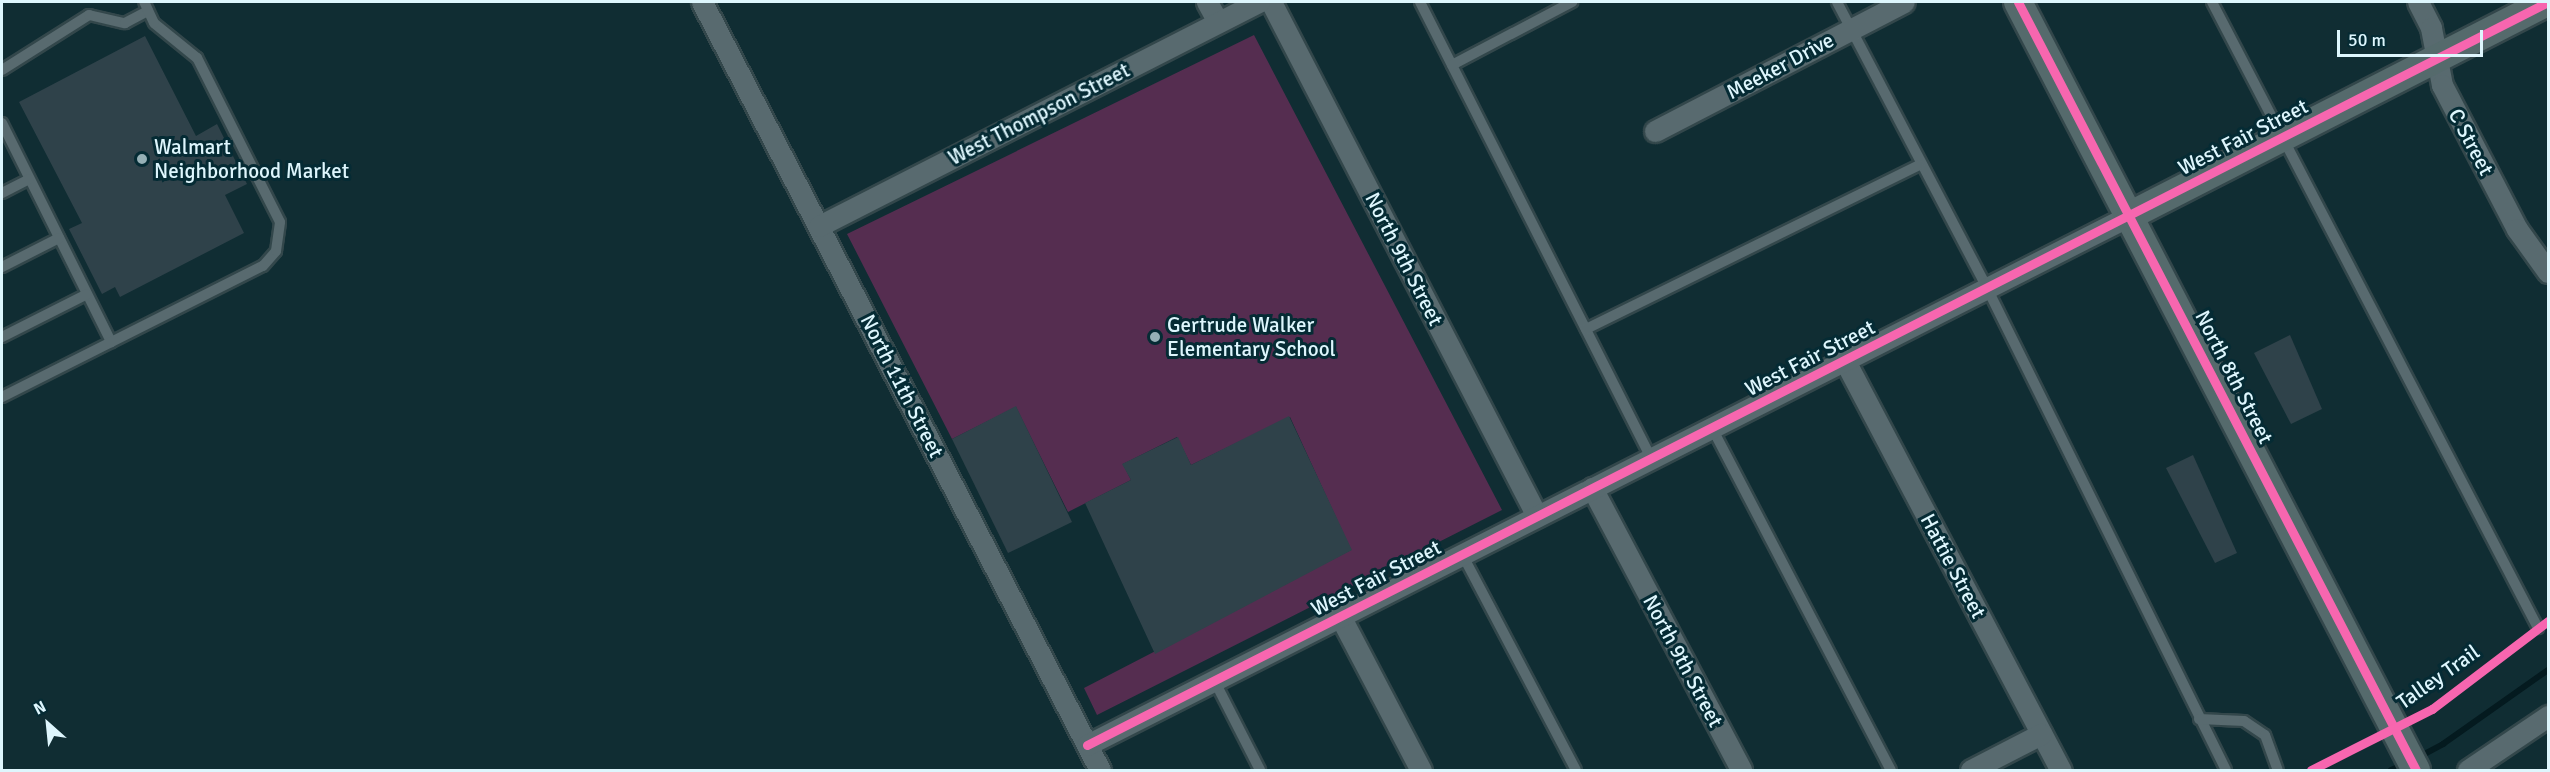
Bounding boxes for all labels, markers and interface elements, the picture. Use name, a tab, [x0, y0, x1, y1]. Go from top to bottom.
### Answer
scale bar	[2340, 18, 2486, 56]
street label: Meeker Drive	[1722, 27, 1838, 105]
text: 50 m	[2348, 29, 2386, 51]
street label: West Thompson Street	[944, 57, 1134, 171]
street label: West Fair Street	[2174, 93, 2312, 181]
street label: C Street	[2443, 104, 2499, 180]
place label: Walmart Neighborhood Market	[154, 134, 349, 184]
marker: Walmart Neighborhood Market	[135, 152, 149, 166]
street label: North 9th Street	[1360, 188, 1448, 330]
street label: North 8th Street	[2190, 306, 2278, 448]
street label: North 11th Street	[855, 310, 949, 462]
place label: Gertrude Walker Elementary School	[1167, 312, 1336, 362]
street label: West Fair Street	[1741, 314, 1879, 402]
marker: Gertrude Walker Elementary School	[1148, 330, 1162, 344]
street label: Hattie Street	[1915, 509, 1991, 623]
street label: West Fair Street	[1307, 534, 1445, 622]
street label: North 9th Street	[1638, 591, 1728, 731]
street label: Talley Trail	[2392, 639, 2484, 715]
north arrow	[18, 694, 78, 754]
text: N	[30, 697, 49, 719]

